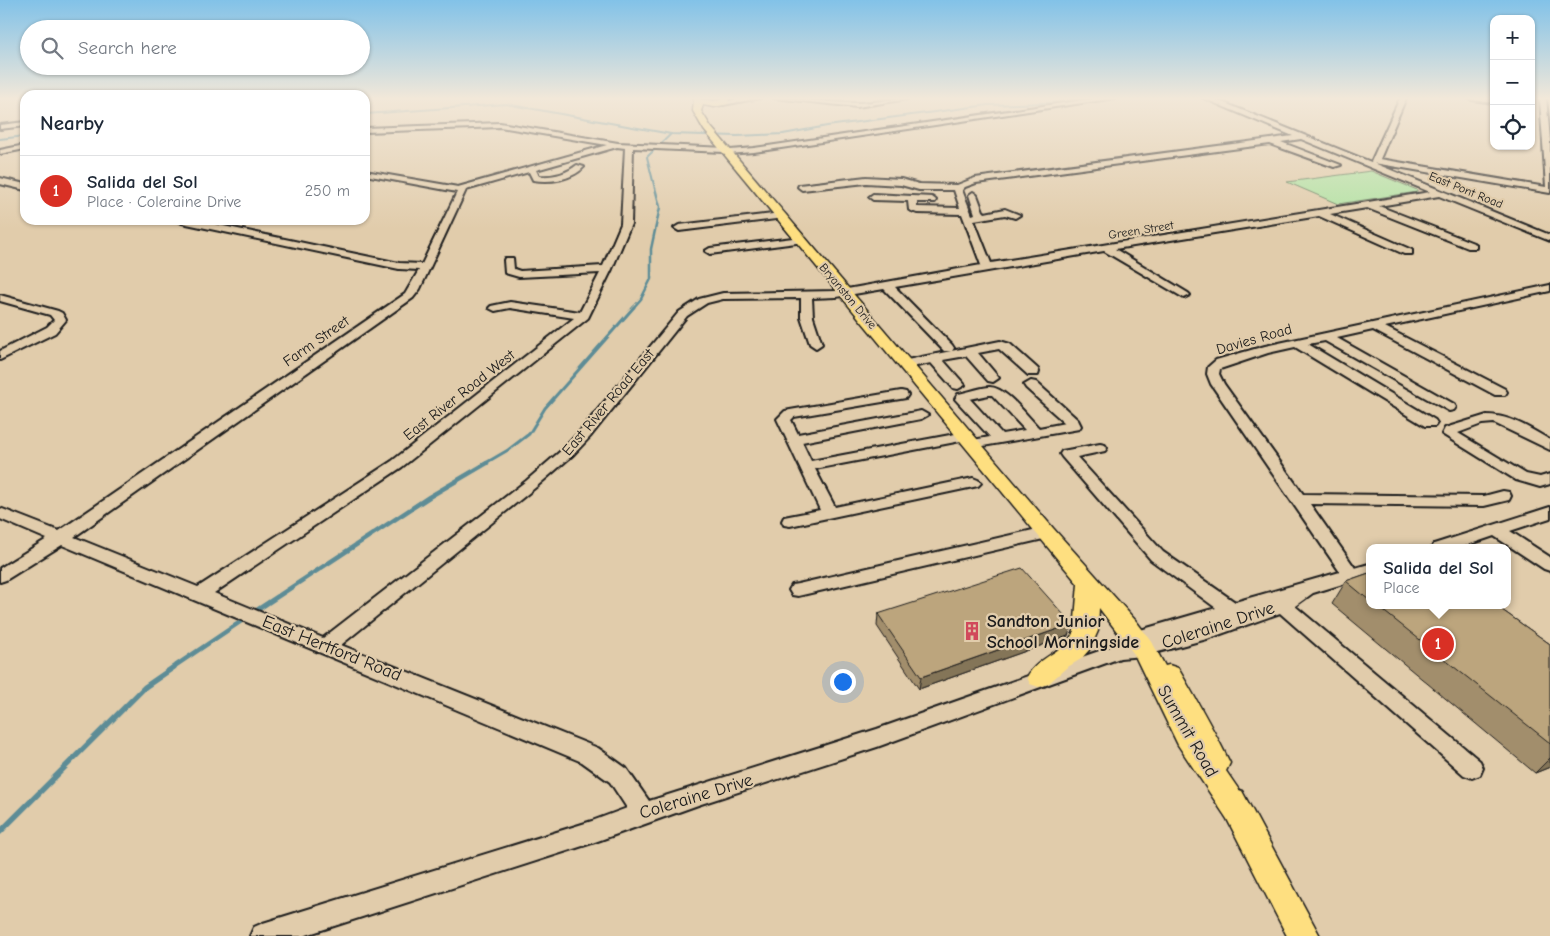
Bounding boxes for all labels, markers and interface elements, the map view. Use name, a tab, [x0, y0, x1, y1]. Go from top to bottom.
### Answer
map controls	[1490, 15, 1535, 150]
button: +	[1490, 15, 1535, 60]
search box	[20, 20, 370, 75]
icon: search	[38, 34, 66, 62]
text: Search here	[78, 37, 177, 59]
button: −	[1490, 60, 1535, 105]
button: locate	[1490, 105, 1535, 150]
text: Nearby	[40, 111, 104, 135]
street label: East Pont Road	[1427, 169, 1505, 211]
text: Salida del Sol	[87, 171, 198, 193]
text: 1	[53, 182, 59, 200]
text: 250 m	[305, 182, 350, 200]
text: Place · Coleraine Drive	[87, 193, 241, 211]
street label: Green Street	[1107, 218, 1175, 242]
street label: Bryanston Drive	[817, 260, 879, 332]
street label: Farm Street	[280, 311, 353, 370]
street label: Davies Road	[1214, 320, 1294, 358]
street label: East River Road East	[558, 344, 658, 459]
street label: East River Road West	[400, 345, 519, 444]
popup	[1366, 544, 1511, 609]
text: Salida del Sol	[1383, 557, 1494, 579]
text: Place	[1383, 579, 1420, 597]
street label: Coleraine Drive	[1159, 597, 1277, 654]
street label: East Hertford Road	[259, 611, 405, 686]
place label: Sandton Junior School Morningside	[987, 611, 1139, 653]
building icon: Sandton Junior School Morningside	[961, 620, 983, 642]
pin: 1	[1422, 625, 1454, 663]
your location	[830, 669, 856, 695]
street label: Summit Road	[1153, 681, 1222, 781]
street label: Coleraine Drive	[637, 769, 755, 824]

